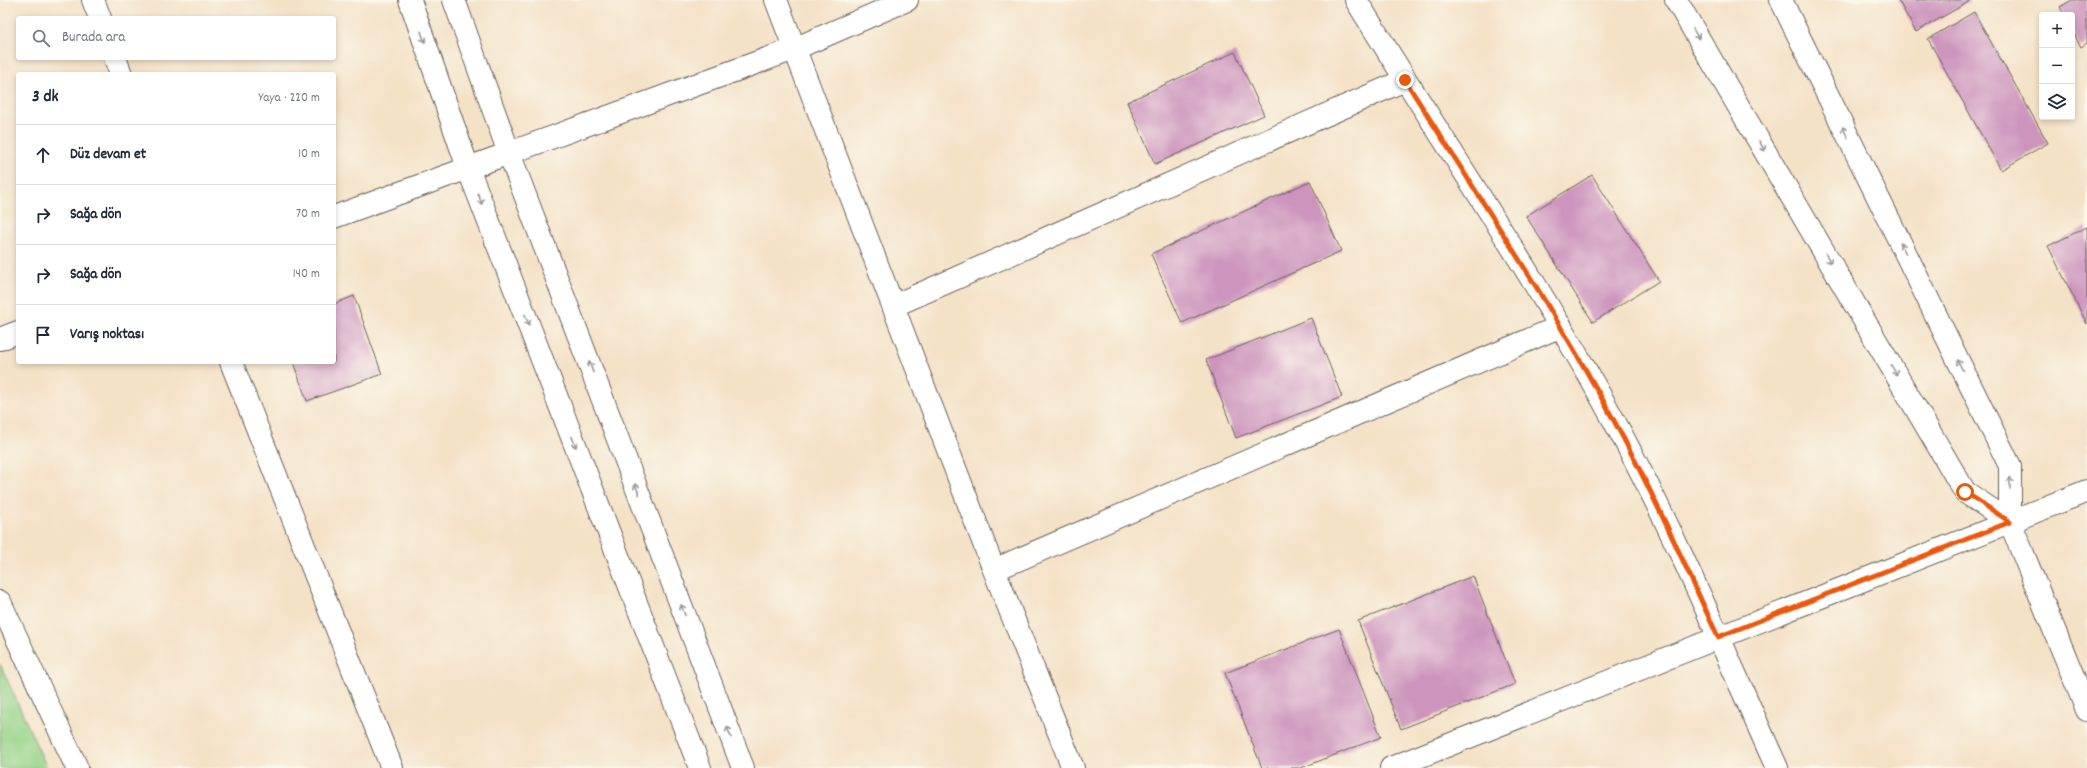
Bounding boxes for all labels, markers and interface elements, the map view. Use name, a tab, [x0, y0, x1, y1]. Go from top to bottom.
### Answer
map controls	[2039, 12, 2075, 120]
button: +	[2039, 12, 2075, 48]
search box	[16, 16, 336, 60]
icon: search	[30, 27, 52, 49]
text: Burada ara	[62, 27, 125, 49]
one-way arrow	[1692, 28, 1700, 40]
one-way arrow	[420, 30, 427, 43]
button: −	[2039, 48, 2075, 84]
route end	[1396, 71, 1414, 89]
button: layers	[2039, 84, 2075, 120]
text: 3 dk	[32, 86, 58, 110]
text: Yaya · 220 m	[258, 89, 320, 108]
one-way arrow	[1841, 126, 1848, 138]
one-way arrow	[1758, 140, 1766, 152]
icon: ahead	[32, 144, 54, 166]
text: Düz devam et	[70, 144, 146, 166]
text: 10 m	[298, 145, 320, 164]
one-way arrow	[476, 193, 484, 205]
icon: right	[32, 204, 54, 226]
text: Sağa dön	[70, 204, 121, 226]
text: 70 m	[296, 205, 320, 224]
one-way arrow	[1899, 243, 1906, 255]
one-way arrow	[1824, 252, 1832, 264]
icon: right	[32, 264, 54, 286]
text: Sağa dön	[70, 264, 121, 286]
text: 140 m	[293, 265, 320, 284]
one-way arrow	[523, 314, 531, 326]
icon: arrive	[32, 324, 54, 346]
text: Varış noktası	[70, 324, 144, 346]
one-way arrow	[1956, 359, 1963, 371]
one-way arrow	[586, 361, 594, 373]
one-way arrow	[1890, 364, 1898, 376]
one-way arrow	[570, 435, 578, 447]
one-way arrow	[2006, 477, 2014, 490]
one-way arrow	[632, 483, 640, 495]
route start	[1956, 483, 1974, 501]
one-way arrow	[678, 604, 686, 616]
one-way arrow	[725, 726, 733, 738]

